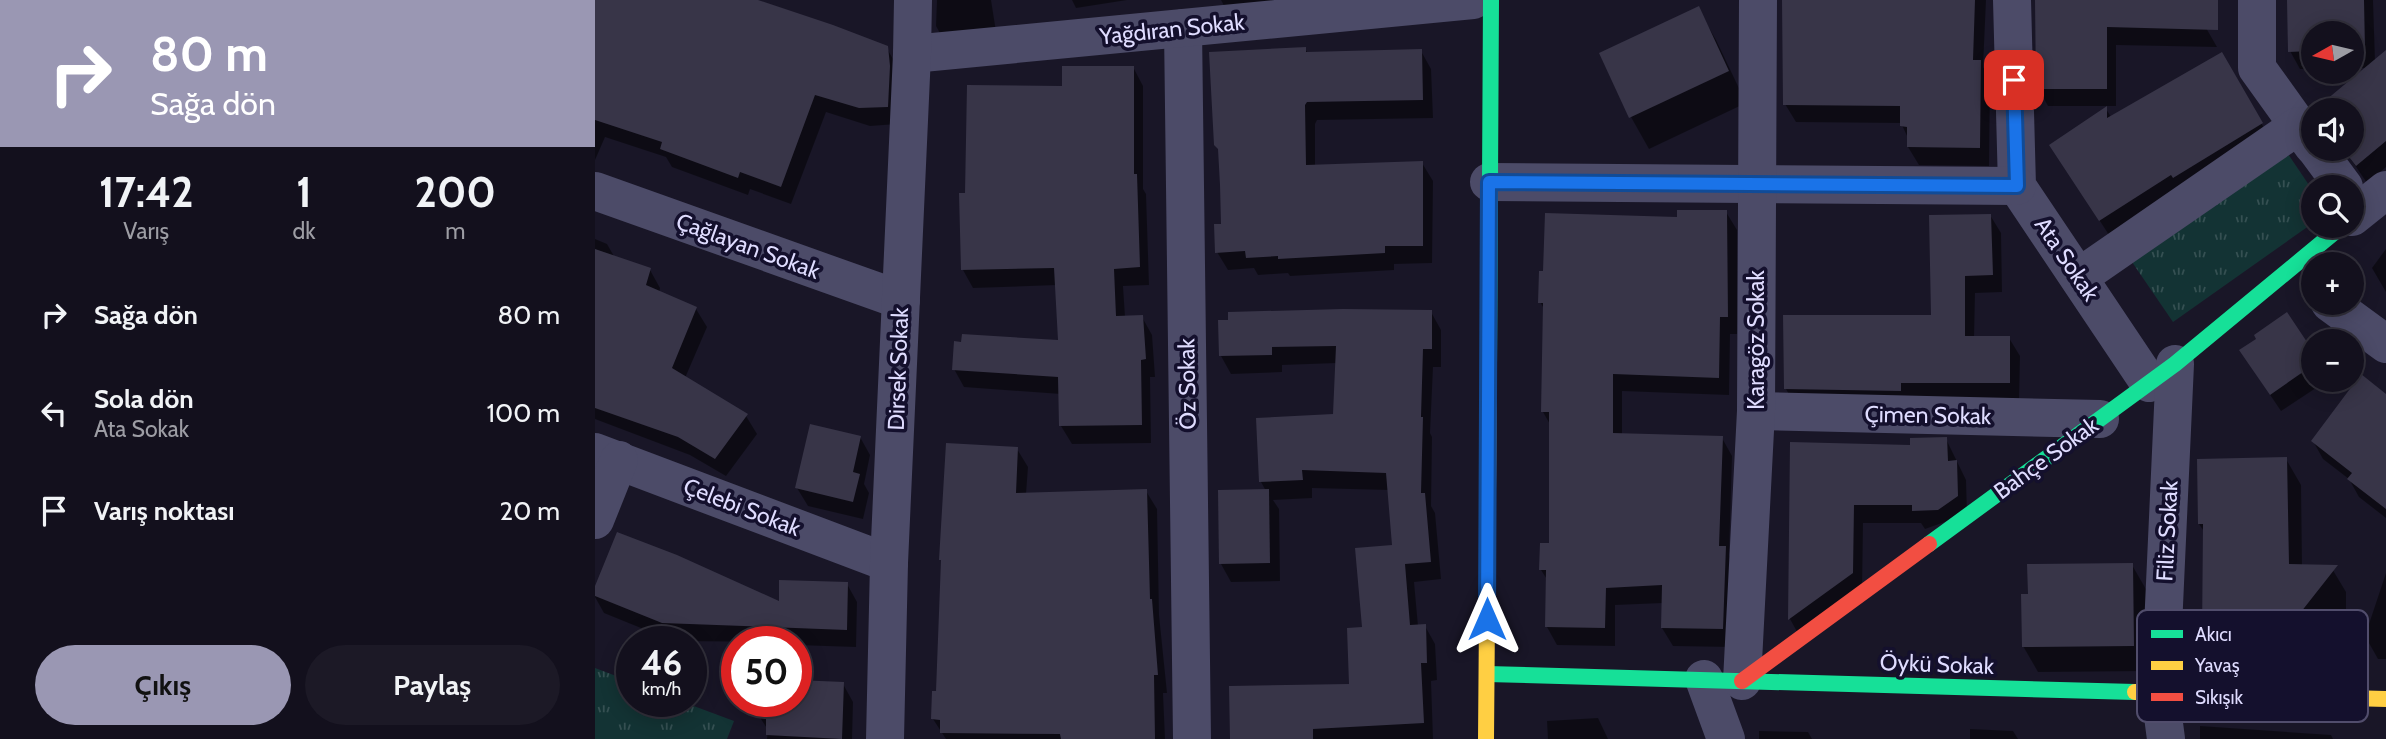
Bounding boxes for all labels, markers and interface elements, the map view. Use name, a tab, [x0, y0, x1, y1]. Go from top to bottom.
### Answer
street label: Yağdıran Sokak	[1097, 7, 1246, 51]
north arrow	[2301, 21, 2364, 84]
map controls	[2301, 21, 2364, 392]
text: 80 m	[150, 24, 268, 83]
icon: right	[35, 28, 126, 119]
pin	[1984, 50, 2044, 110]
icon: arrive	[1995, 61, 2033, 99]
text: Sağa dön	[150, 84, 276, 123]
button: sound	[2301, 98, 2364, 161]
text: 17:42	[99, 166, 194, 218]
text: 1	[296, 166, 312, 218]
text: 200	[414, 166, 496, 218]
button: search	[2301, 175, 2364, 238]
street label: Çağlayan Sokak	[672, 207, 824, 285]
street label: Ata Sokak	[2029, 212, 2106, 307]
text: Varış	[123, 217, 169, 245]
text: dk	[292, 217, 316, 245]
text: m	[445, 217, 465, 245]
button: +	[2301, 252, 2364, 315]
street label: Karagöz Sokak	[1742, 269, 1770, 410]
icon: right	[35, 296, 73, 334]
text: Sağa dön	[94, 299, 198, 331]
text: 80 m	[497, 299, 560, 331]
street label: Dirsek Sokak	[882, 306, 914, 431]
button: −	[2301, 329, 2364, 392]
street label: Öz Sokak	[1172, 337, 1202, 430]
text: Sola dön	[94, 383, 194, 415]
icon: left	[35, 394, 73, 432]
text: 100 m	[487, 397, 560, 429]
street label: Çimen Sokak	[1864, 400, 1992, 430]
street label: Bahçe Sokak	[1988, 410, 2104, 505]
text: Ata Sokak	[94, 415, 189, 443]
street label: Çelebi Sokak	[679, 472, 805, 542]
street label: Filiz Sokak	[2150, 479, 2184, 582]
icon: arrive	[35, 492, 73, 530]
text: Varış noktası	[94, 495, 235, 527]
text: 20 m	[500, 495, 560, 527]
position arrow	[1450, 582, 1524, 656]
legend	[2137, 610, 2368, 722]
text: Akıcı	[2195, 623, 2232, 646]
speed limit sign: 50	[721, 626, 812, 717]
text: 46	[641, 641, 682, 684]
button: Çıkış	[35, 645, 291, 725]
button: Paylaş	[305, 645, 560, 725]
street label: Öykü Sokak	[1879, 648, 1995, 680]
text: Yavaş	[2194, 654, 2240, 677]
text: km/h	[642, 678, 681, 700]
text: Sıkışık	[2195, 686, 2243, 709]

